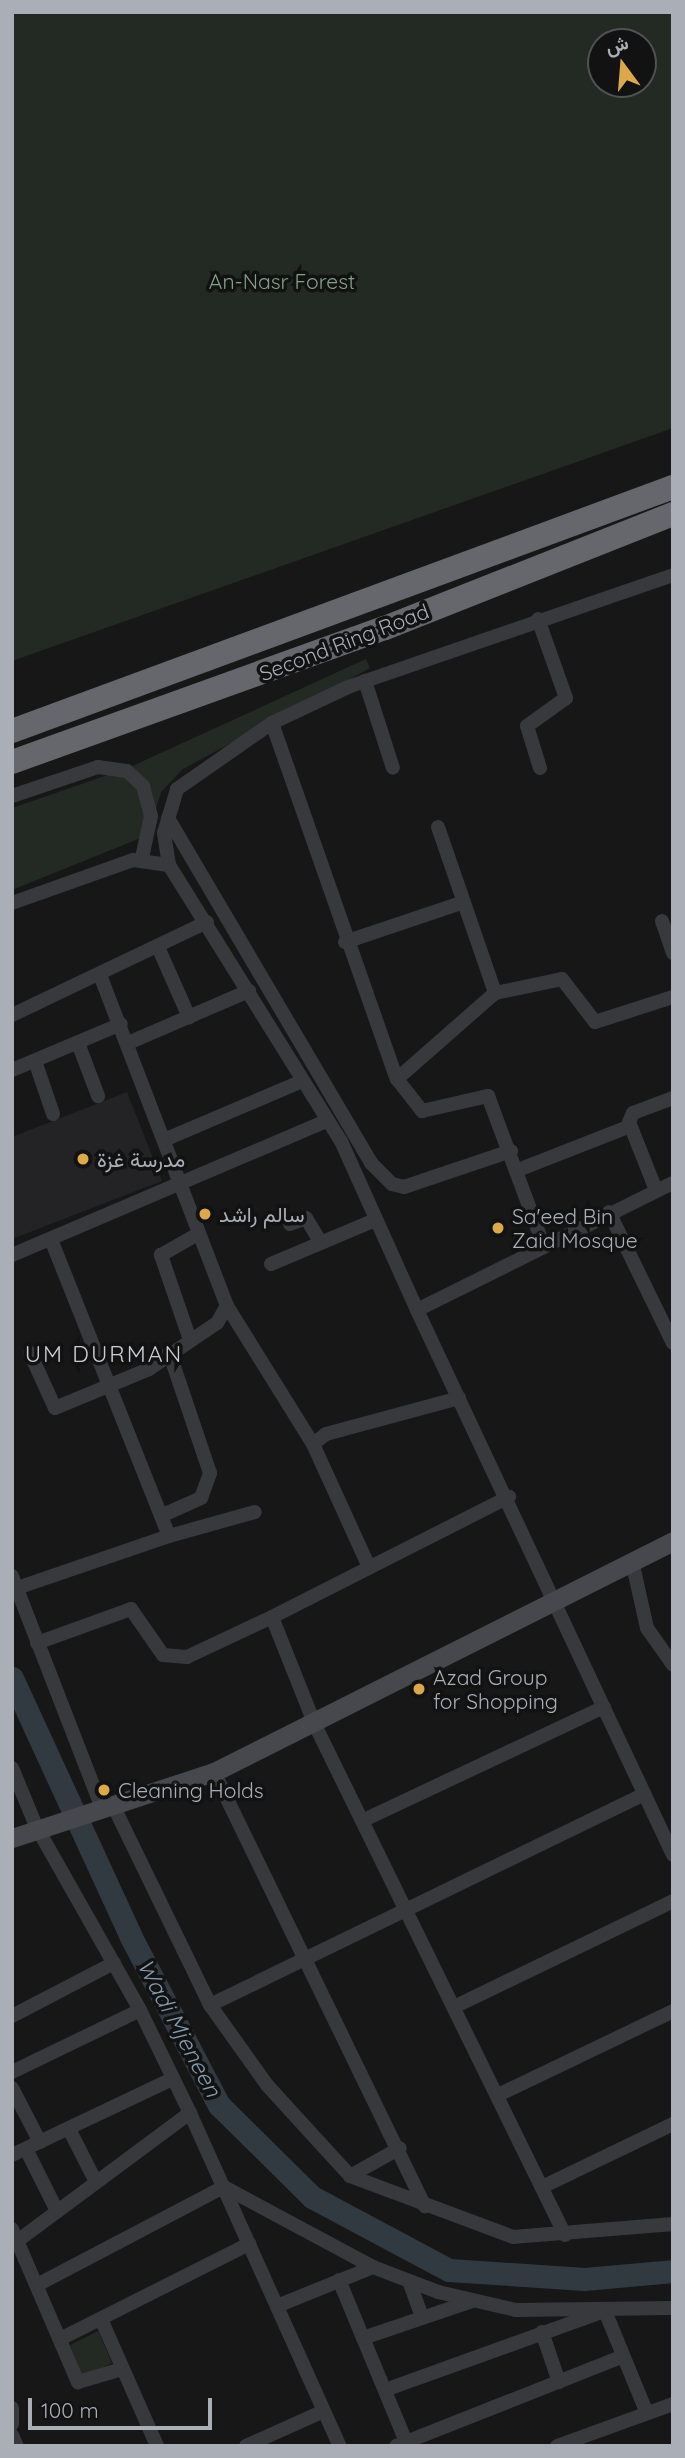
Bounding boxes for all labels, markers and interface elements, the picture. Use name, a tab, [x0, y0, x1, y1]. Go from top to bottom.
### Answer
north arrow	[587, 28, 657, 98]
text: ش	[602, 30, 631, 59]
park label: An-Nasr Forest	[209, 268, 355, 294]
street label: Second Ring Road	[256, 598, 432, 686]
place label: مدرسة غزة	[97, 1146, 185, 1172]
marker: مدرسة غزة	[75, 1151, 91, 1167]
place label: سالم راشد	[219, 1201, 304, 1227]
place label: Sa'eed Bin Zaid Mosque	[512, 1203, 638, 1253]
marker: سالم راشد	[197, 1206, 213, 1222]
marker: Sa'eed Bin Zaid Mosque	[490, 1220, 506, 1236]
district label: UM DURMAN	[26, 1340, 182, 1368]
place label: Azad Group for Shopping	[433, 1664, 558, 1714]
marker: Azad Group for Shopping	[411, 1681, 427, 1697]
place label: Cleaning Holds	[118, 1777, 264, 1803]
marker: Cleaning Holds	[96, 1782, 112, 1798]
water label: Wadi Mjeneen	[131, 1954, 227, 2102]
scale bar	[32, 2384, 215, 2428]
text: 100 m	[41, 2397, 99, 2423]

